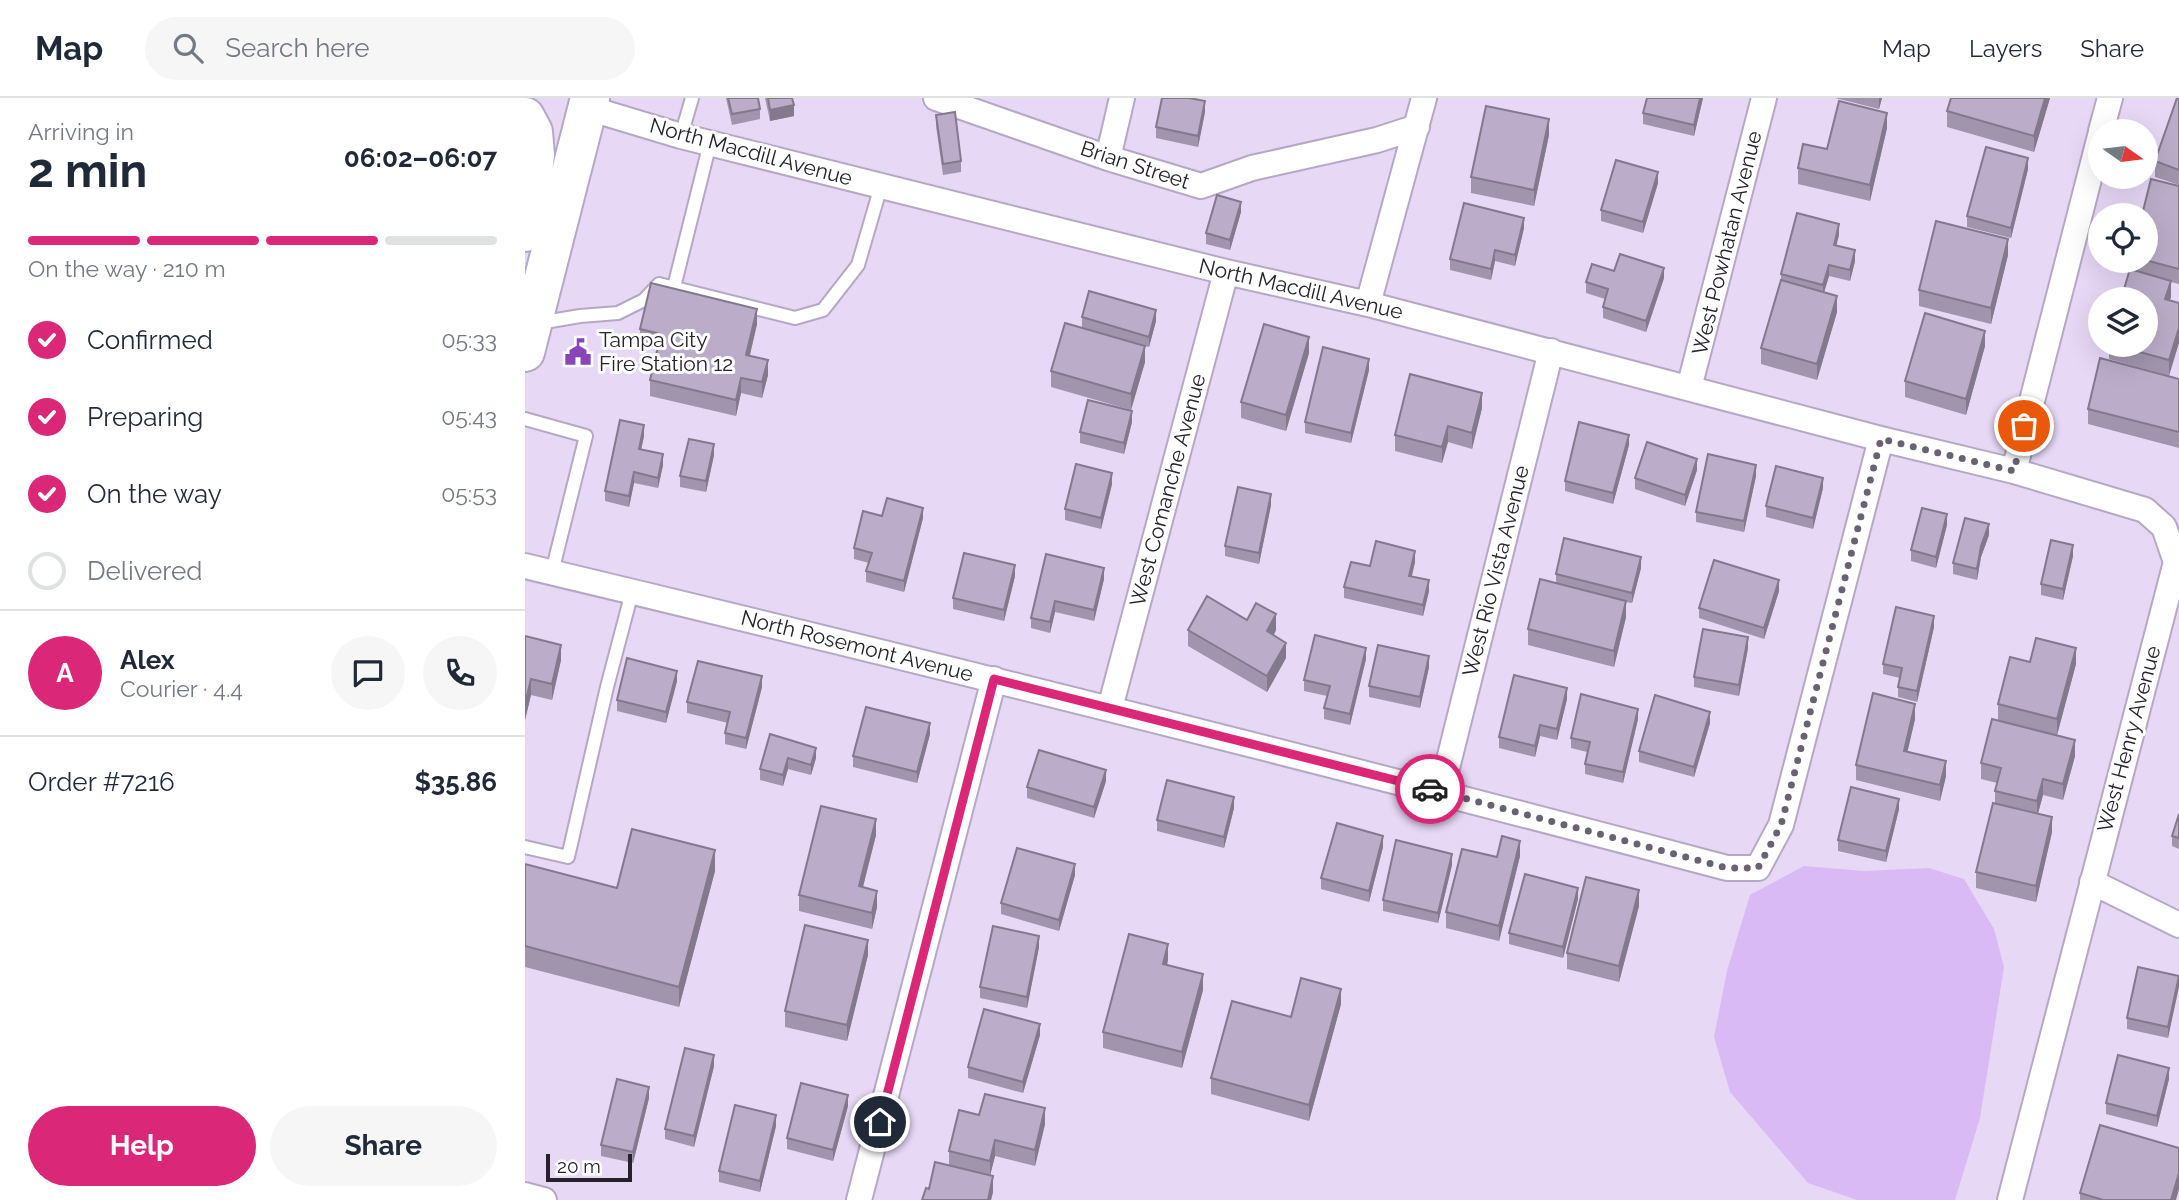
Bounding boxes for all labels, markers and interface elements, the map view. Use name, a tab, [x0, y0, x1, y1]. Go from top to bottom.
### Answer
search box	[145, 17, 635, 80]
text: Map	[35, 29, 103, 68]
icon: search	[169, 29, 207, 67]
text: Search here	[225, 33, 370, 63]
text: Map	[1882, 34, 1931, 63]
text: Layers	[1969, 34, 2042, 63]
text: Share	[2080, 34, 2144, 63]
street label: North Macdill Avenue	[647, 112, 855, 191]
text: Arriving in	[28, 118, 134, 145]
north arrow	[2088, 119, 2158, 189]
map controls	[2088, 119, 2158, 357]
street label: West Powhatan Avenue	[1687, 128, 1766, 358]
street label: Brian Street	[1077, 135, 1193, 194]
text: 06:02–06:07	[344, 143, 497, 173]
text: 2 min	[28, 144, 147, 198]
button: locate	[2088, 203, 2158, 273]
street label: North Macdill Avenue	[1197, 253, 1406, 324]
text: On the way · 210 m	[28, 255, 226, 282]
button: layers	[2088, 287, 2158, 357]
icon: check	[28, 321, 66, 359]
text: Confirmed	[87, 325, 213, 355]
text: 05:33	[442, 326, 497, 353]
place label: Tampa City Fire Station 12	[599, 327, 733, 376]
public building icon: Tampa City Fire Station 12	[563, 337, 593, 367]
street label: West Comanche Avenue	[1124, 371, 1211, 609]
pin	[1994, 396, 2054, 456]
icon: check	[28, 398, 66, 436]
text: Preparing	[87, 402, 203, 432]
text: 05:43	[441, 403, 497, 430]
icon: bag	[2005, 407, 2043, 445]
street label: West Rio Vista Avenue	[1457, 463, 1534, 679]
icon: check	[28, 475, 66, 513]
text: On the way	[87, 479, 222, 509]
text: 05:53	[441, 480, 497, 507]
text: Delivered	[87, 556, 202, 586]
street label: North Rosemont Avenue	[739, 605, 976, 686]
button: chat	[331, 636, 405, 710]
button: phone	[423, 636, 497, 710]
street label: West Henry Avenue	[2092, 643, 2165, 835]
text: Alex	[120, 645, 175, 675]
text: A	[56, 658, 74, 688]
text: Courier · 4.4	[120, 675, 243, 702]
courier	[1395, 754, 1465, 824]
text: Order #7216	[28, 767, 175, 797]
text: $35.86	[414, 767, 497, 797]
icon: car	[1411, 770, 1449, 808]
pin	[850, 1092, 910, 1152]
icon: home	[861, 1103, 899, 1141]
button: Help	[28, 1106, 256, 1186]
button: Share	[270, 1106, 497, 1186]
scale bar	[546, 1151, 632, 1183]
text: 20 m	[557, 1155, 601, 1177]

